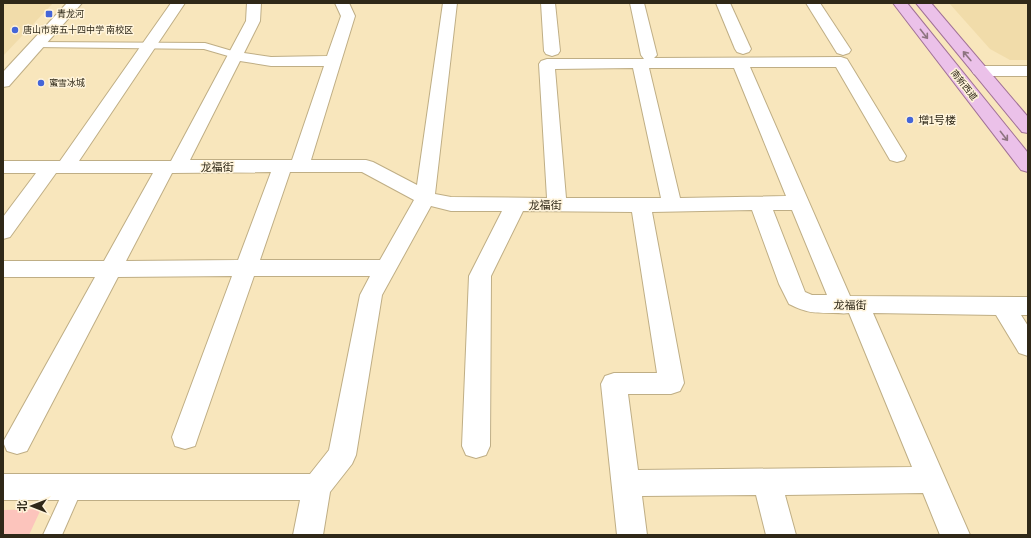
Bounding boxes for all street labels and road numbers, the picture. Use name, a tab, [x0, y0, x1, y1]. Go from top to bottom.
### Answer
street label: 南新西道	[948, 67, 980, 103]
street label: 龙福街	[201, 160, 234, 174]
street label: 龙福街	[529, 198, 562, 212]
street label: 龙福街	[833, 298, 867, 312]

